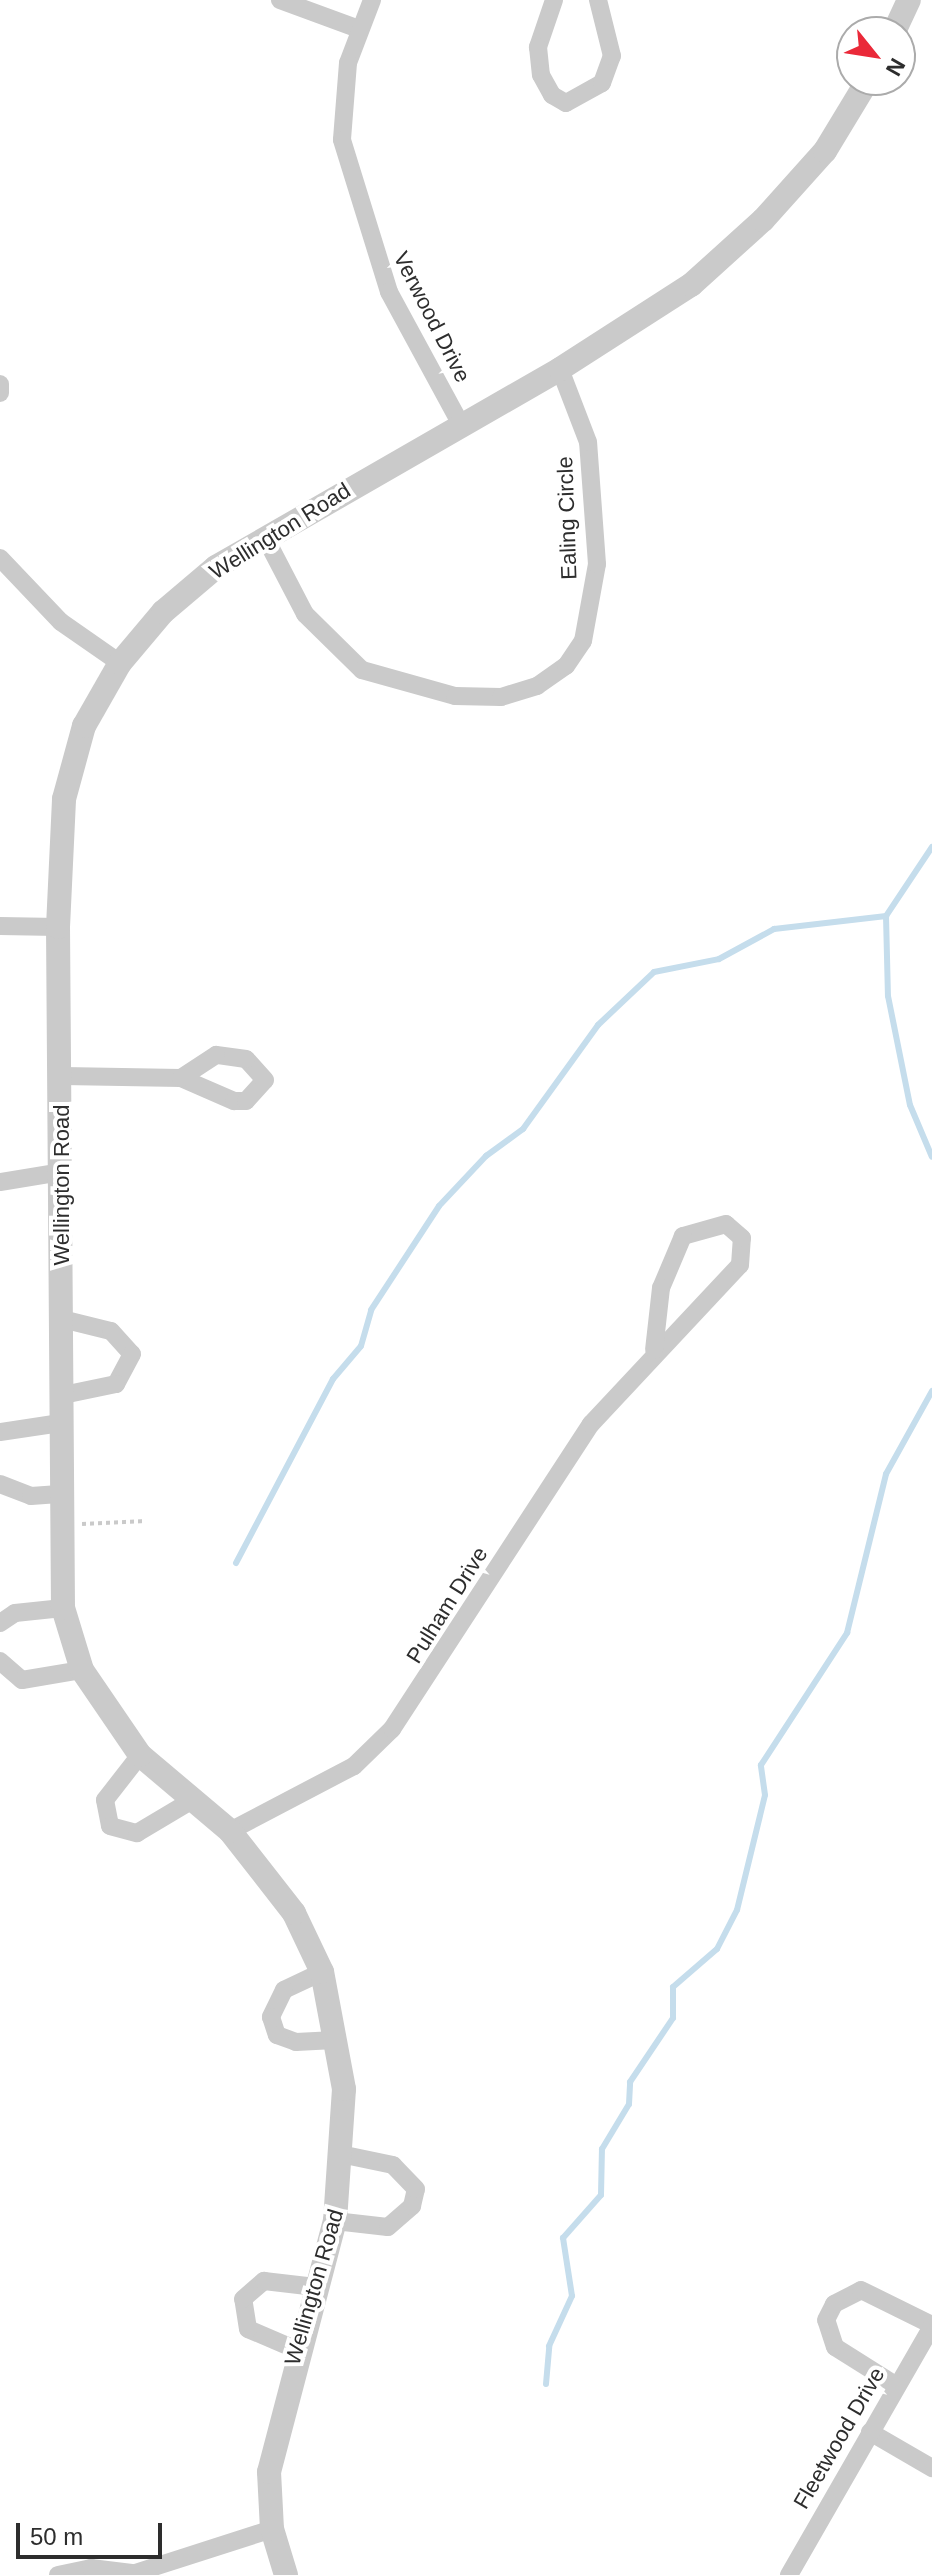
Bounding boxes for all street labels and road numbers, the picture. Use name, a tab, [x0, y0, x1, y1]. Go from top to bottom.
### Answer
street label: Verwood Drive	[388, 247, 476, 387]
street label: Ealing Circle	[552, 456, 582, 580]
street label: Wellington Road	[205, 477, 355, 585]
street label: Wellington Road	[49, 1104, 75, 1266]
street label: Pulham Drive	[401, 1542, 493, 1668]
street label: Wellington Road	[279, 2206, 349, 2368]
street label: Fleetwood Drive	[788, 2363, 890, 2513]

